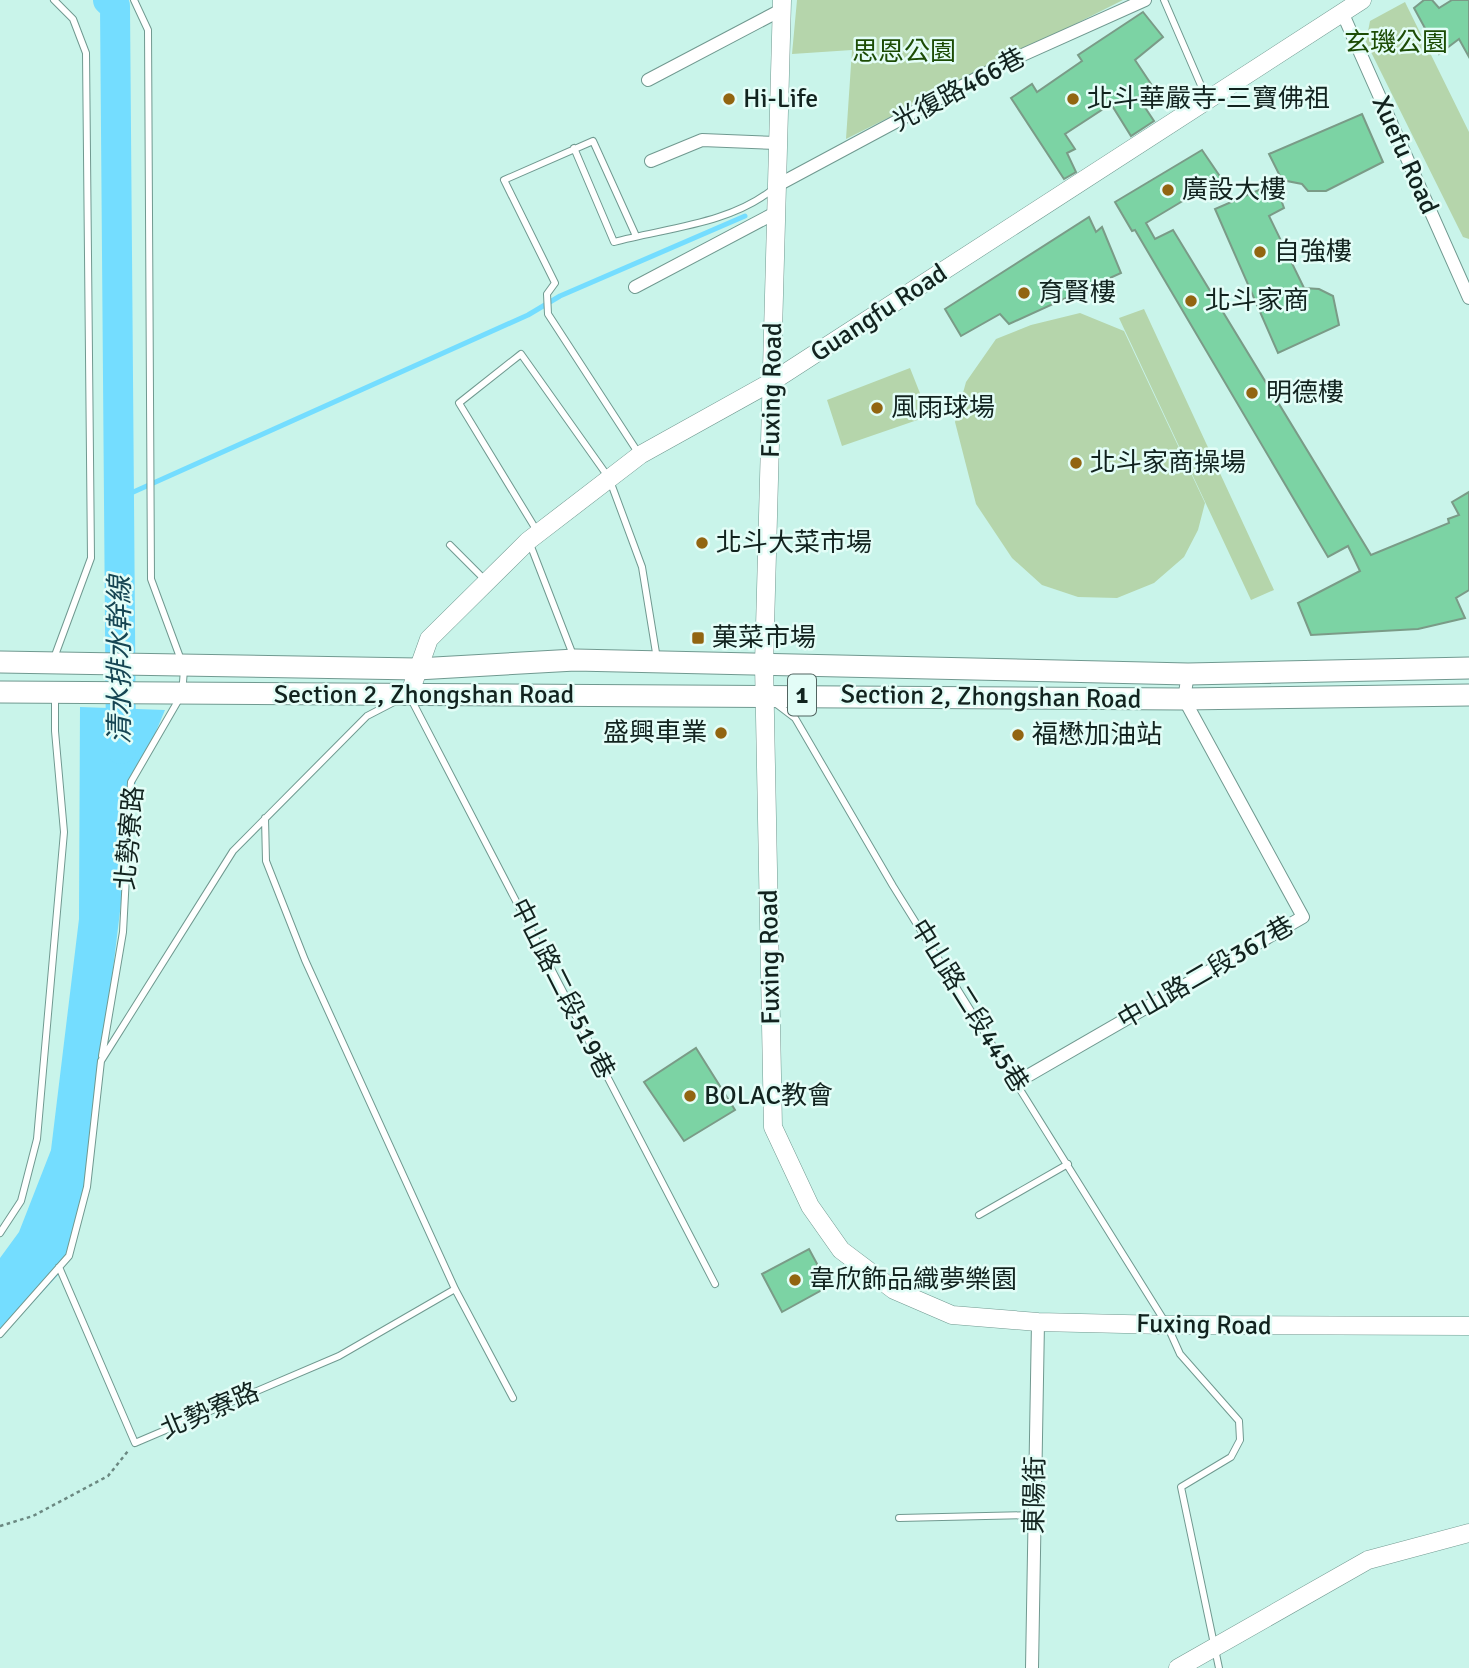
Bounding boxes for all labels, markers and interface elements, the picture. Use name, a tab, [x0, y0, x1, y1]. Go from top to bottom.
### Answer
park label: 玄璣公園	[1344, 27, 1448, 59]
park label: 思恩公園	[852, 36, 956, 68]
street label: 光復路466巷	[887, 42, 1031, 138]
place label: Hi-Life	[743, 83, 818, 115]
place label: 北斗華嚴寺-三寶佛祖	[1087, 83, 1330, 115]
marker: Hi-Life	[721, 91, 737, 107]
marker: 北斗華嚴寺-三寶佛祖	[1065, 91, 1081, 107]
street label: Xuefu Road	[1365, 91, 1445, 219]
place label: 廣設大樓	[1182, 174, 1286, 206]
marker: 廣設大樓	[1160, 182, 1176, 198]
place label: 自強樓	[1274, 236, 1352, 268]
marker: 自強樓	[1252, 244, 1268, 260]
street label: Guangfu Road	[805, 257, 953, 369]
place label: 育賢樓	[1038, 277, 1116, 309]
marker: 育賢樓	[1016, 285, 1032, 301]
place label: 北斗家商	[1205, 285, 1309, 317]
marker: 北斗家商	[1183, 293, 1199, 309]
street label: Fuxing Road	[755, 322, 789, 458]
place label: 明德樓	[1266, 377, 1344, 409]
marker: 明德樓	[1244, 385, 1260, 401]
place label: 風雨球場	[891, 392, 995, 424]
marker: 風雨球場	[869, 400, 885, 416]
place label: 北斗家商操場	[1090, 447, 1246, 479]
marker: 北斗家商操場	[1068, 455, 1084, 471]
place label: 北斗大菜市場	[716, 527, 872, 559]
marker: 北斗大菜市場	[694, 535, 710, 551]
water label: 清水排水幹線	[103, 573, 137, 744]
place label: 菓菜市場	[712, 622, 816, 654]
marker: 菓菜市場	[690, 630, 706, 646]
road number: 1	[788, 674, 816, 716]
street label: Section 2, Zhongshan Road	[840, 678, 1142, 716]
street label: Section 2, Zhongshan Road	[274, 679, 574, 711]
place label: 盛興車業	[603, 717, 707, 749]
place label: 福懋加油站	[1032, 719, 1162, 751]
marker: 盛興車業	[713, 725, 729, 741]
marker: 福懋加油站	[1010, 727, 1026, 743]
street label: 北勢寮路	[110, 785, 150, 891]
street label: Fuxing Road	[753, 889, 787, 1025]
street label: 中山路二段519巷	[503, 893, 621, 1085]
street label: 中山路二段367巷	[1112, 910, 1300, 1036]
street label: 中山路二段445巷	[903, 914, 1035, 1098]
place label: BOLAC教會	[704, 1080, 833, 1112]
marker: BOLAC教會	[682, 1088, 698, 1104]
place label: 韋欣飾品織夢樂園	[809, 1264, 1017, 1296]
marker: 韋欣飾品織夢樂園	[787, 1272, 803, 1288]
street label: Fuxing Road	[1136, 1308, 1272, 1342]
street label: 北勢寮路	[156, 1376, 264, 1446]
street label: 東陽街	[1018, 1456, 1052, 1534]

